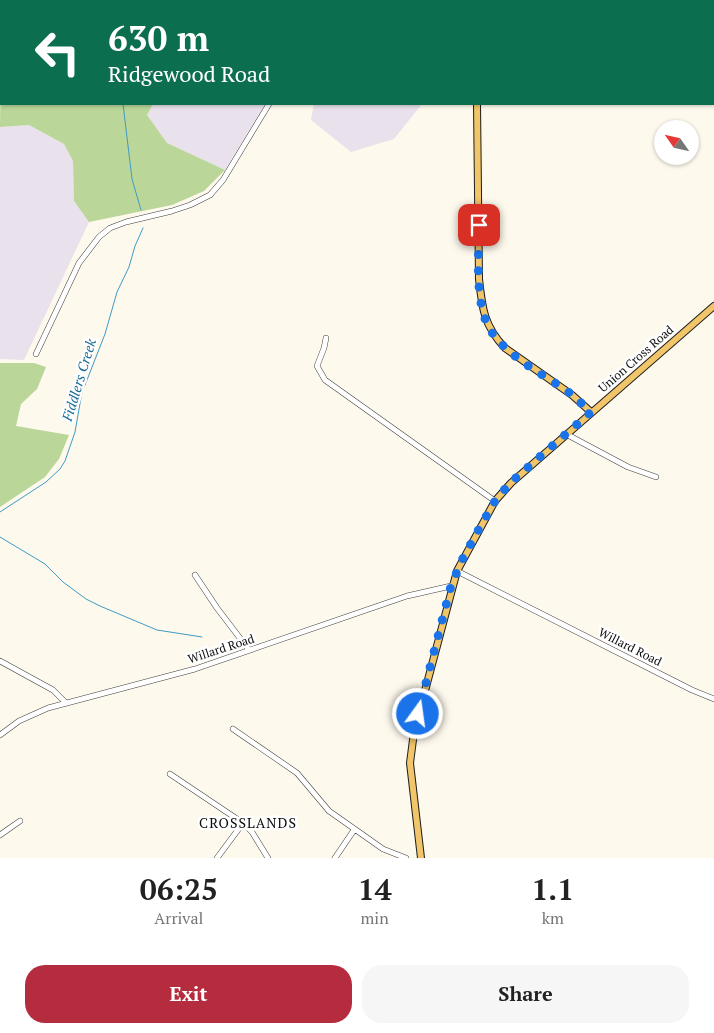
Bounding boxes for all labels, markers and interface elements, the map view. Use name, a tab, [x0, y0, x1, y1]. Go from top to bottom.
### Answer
text: 630 m	[108, 15, 209, 61]
icon: left	[25, 20, 90, 85]
text: Ridgewood Road	[108, 59, 270, 88]
north arrow	[654, 120, 699, 165]
map controls	[654, 120, 699, 165]
pin	[458, 204, 500, 246]
icon: arrive	[465, 211, 493, 239]
street label: Union Cross Road	[595, 322, 677, 395]
water label: Fiddlers Creek	[57, 336, 100, 424]
street label: Willard Road	[596, 624, 665, 669]
street label: Willard Road	[186, 631, 256, 666]
position arrow	[391, 687, 443, 739]
district label: CROSSLANDS	[199, 813, 297, 832]
text: 06:25	[140, 869, 218, 909]
text: 14	[358, 869, 392, 909]
text: 1.1	[531, 869, 574, 909]
text: Arrival	[154, 907, 203, 929]
text: min	[361, 907, 389, 929]
text: km	[542, 907, 564, 929]
button: Exit	[25, 965, 352, 1023]
button: Share	[362, 965, 689, 1023]

